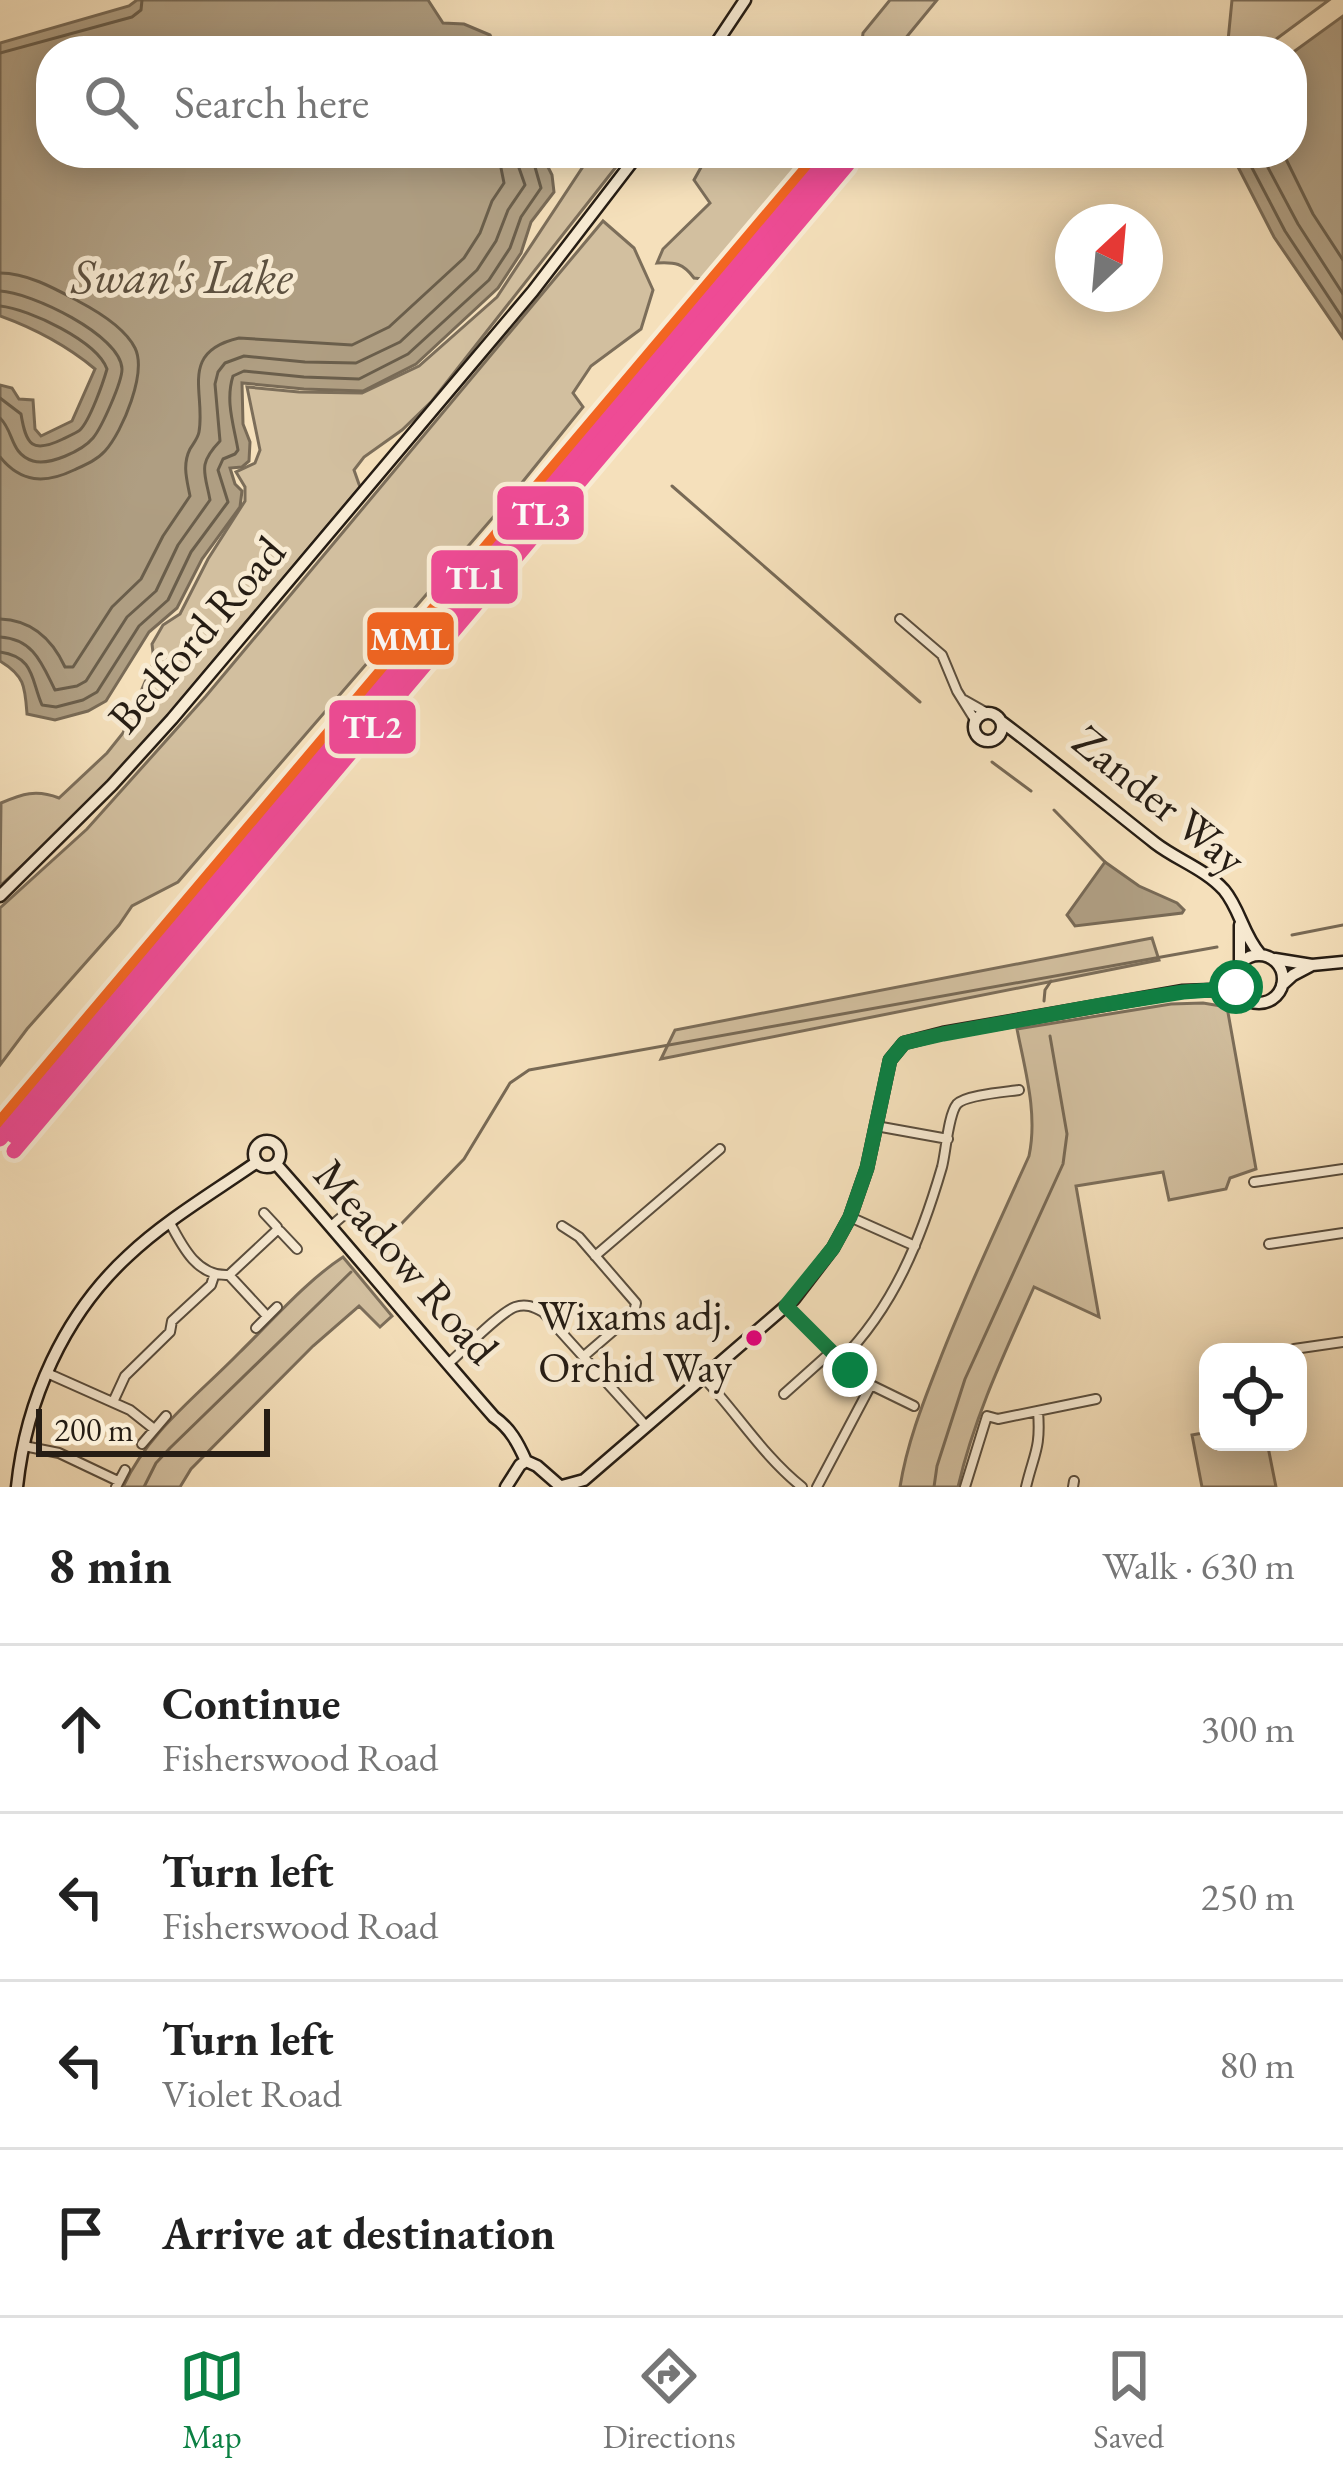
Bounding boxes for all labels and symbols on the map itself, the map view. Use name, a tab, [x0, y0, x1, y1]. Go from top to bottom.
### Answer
north arrow	[1055, 204, 1163, 312]
water label: Swan's Lake	[70, 245, 293, 307]
line badge: TL3	[495, 484, 586, 542]
text: TL3	[511, 492, 571, 535]
street label: Bedford Road	[94, 523, 298, 745]
line badge: TL1	[429, 548, 520, 606]
text: TL1	[445, 556, 505, 599]
line badge: MML	[365, 610, 456, 667]
text: MML	[370, 617, 451, 660]
line badge: TL2	[327, 698, 418, 756]
text: TL2	[342, 705, 402, 748]
street label: Zander Way	[1061, 711, 1259, 887]
route start	[1209, 960, 1263, 1014]
street label: Meadow Road	[302, 1146, 512, 1376]
place label: Wixams adj. Orchid Way	[538, 1288, 733, 1395]
marker: Wixams adj. Orchid Way	[743, 1327, 765, 1349]
route end	[823, 1343, 877, 1397]
scale bar	[36, 1403, 270, 1456]

